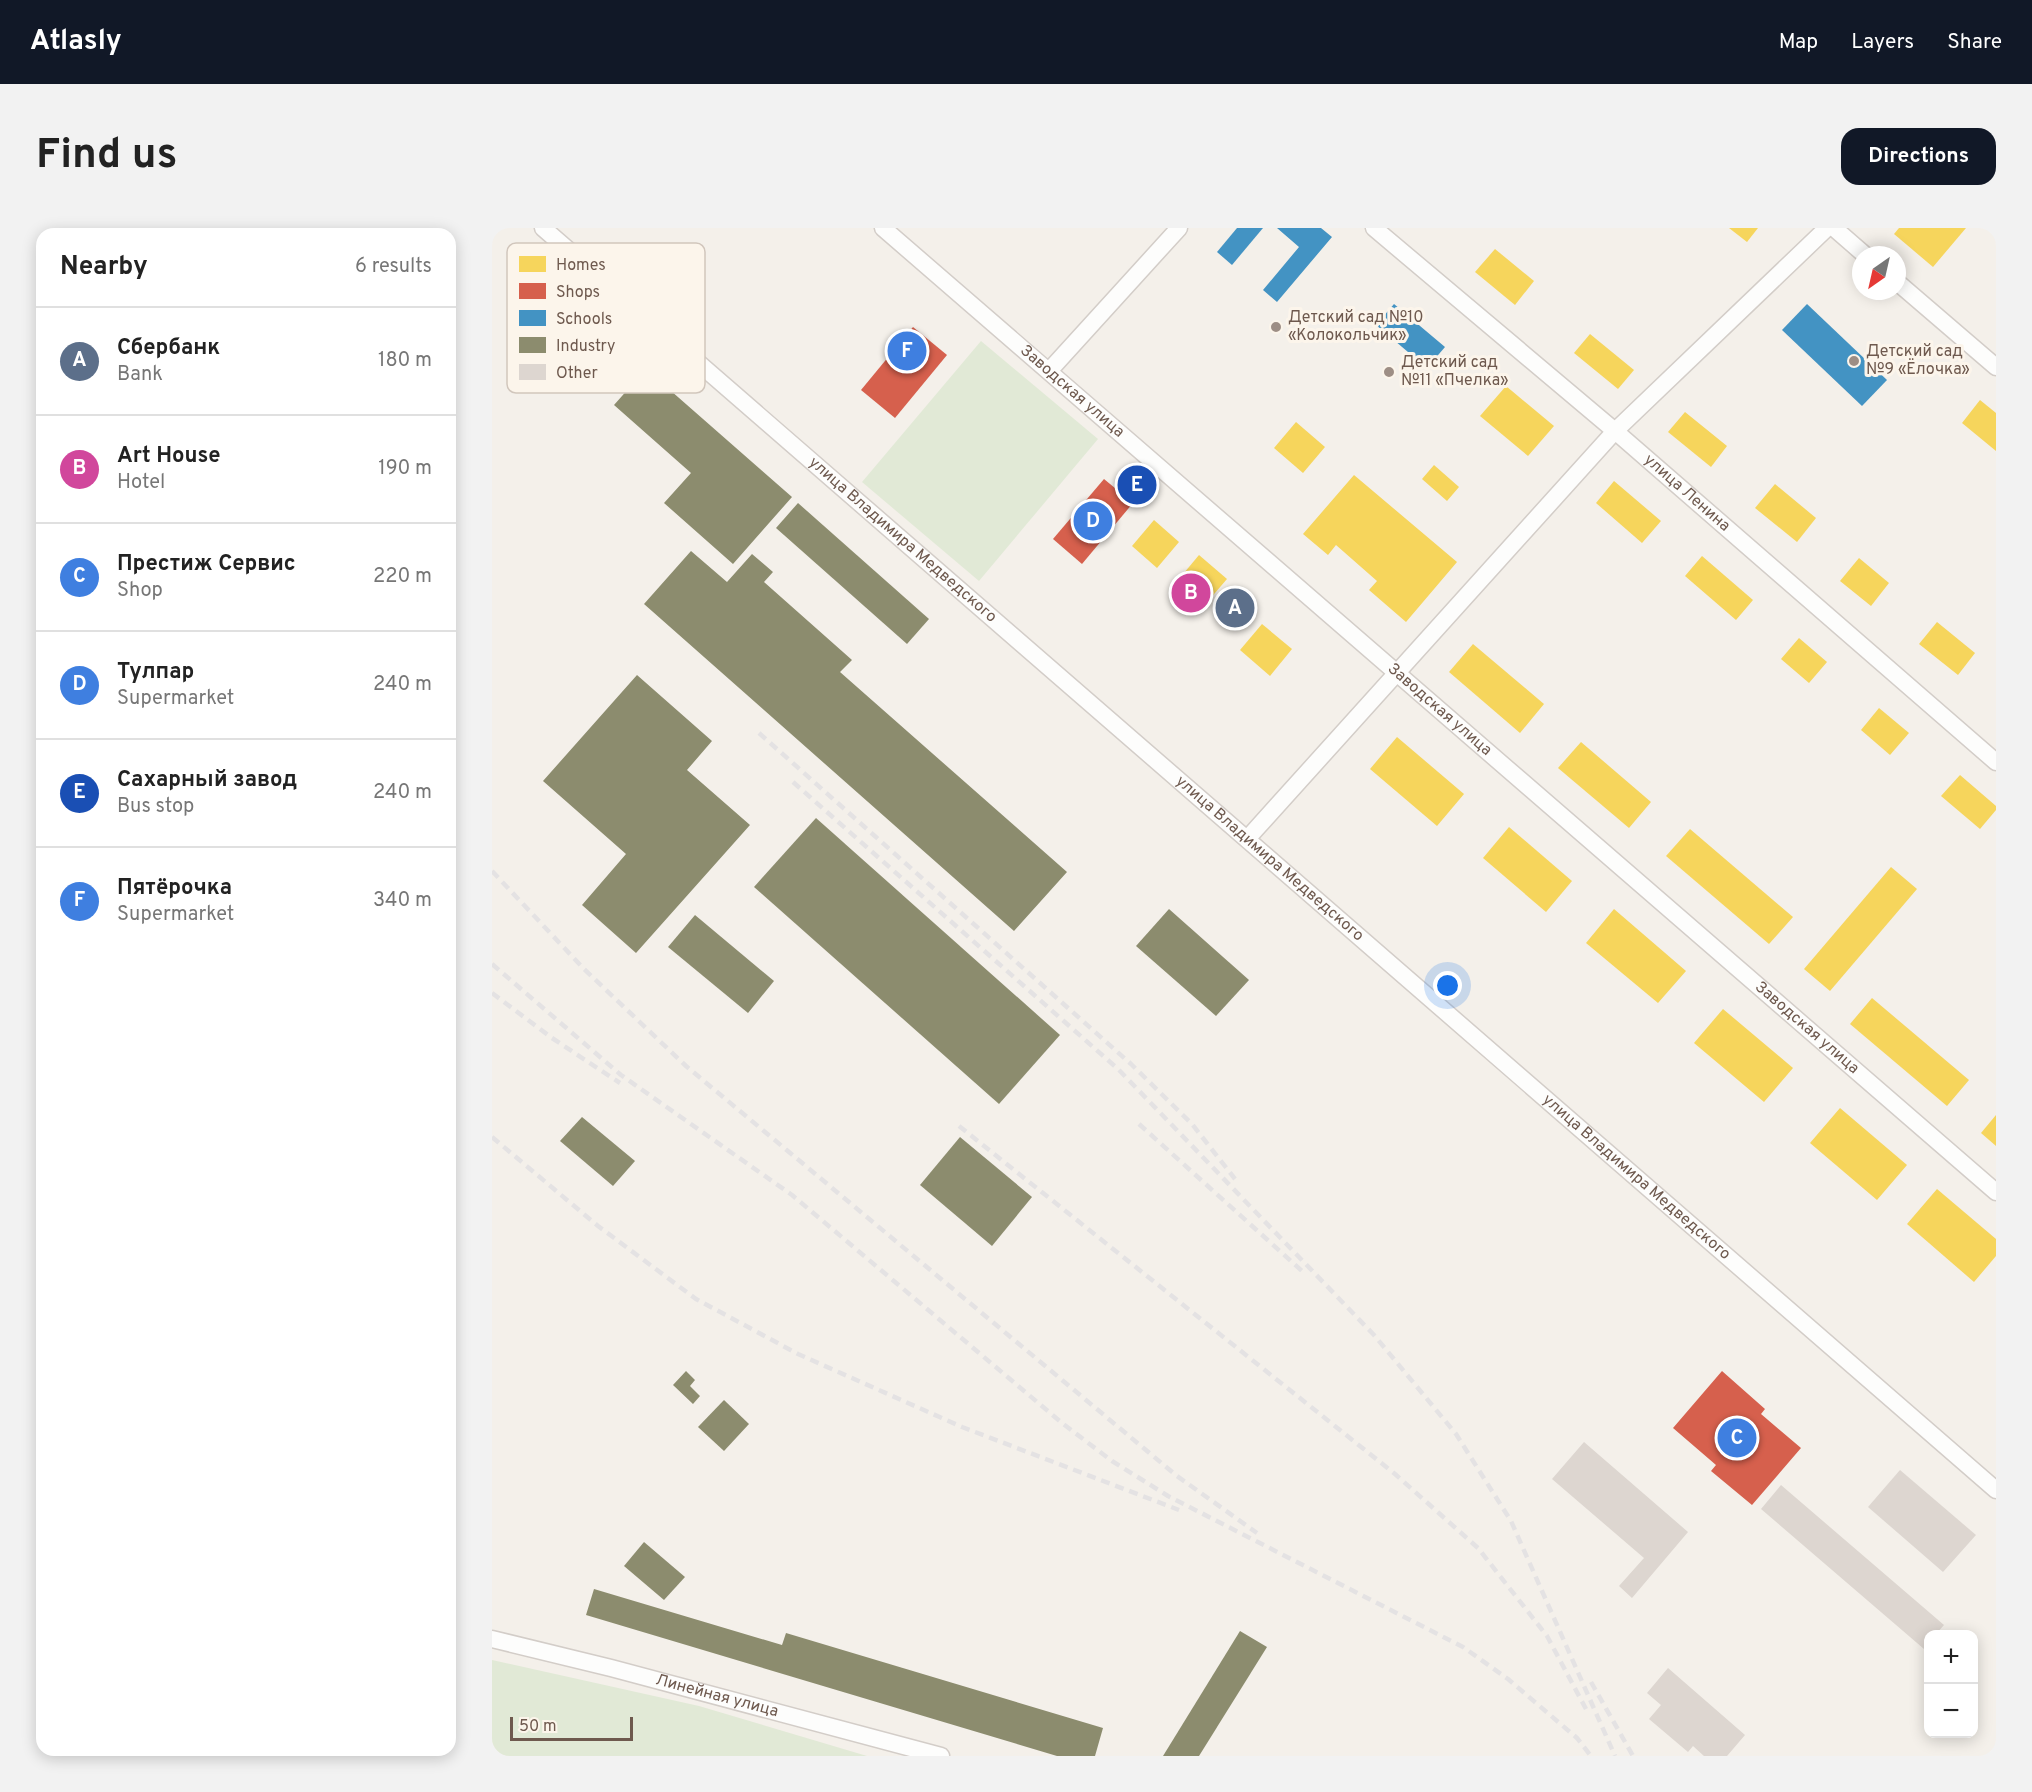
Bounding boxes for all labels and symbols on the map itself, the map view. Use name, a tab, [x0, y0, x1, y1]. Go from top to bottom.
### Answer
legend	[507, 243, 705, 393]
north arrow	[1852, 246, 1906, 300]
text: Homes	[556, 256, 606, 276]
text: Shops	[556, 283, 600, 303]
place label: Детский сад №10 «Колокольчик»	[1288, 308, 1424, 346]
text: Schools	[556, 310, 612, 330]
marker: Детский сад №10 «Колокольчик»	[1269, 320, 1283, 334]
pin: F	[888, 328, 926, 374]
text: Industry	[556, 337, 615, 357]
street label: Заводская улица	[1016, 341, 1128, 442]
place label: Детский сад №9 «Ёлочка»	[1866, 342, 1970, 380]
place label: Детский сад №11 «Пчелка»	[1401, 353, 1508, 391]
marker: Детский сад №9 «Ёлочка»	[1847, 354, 1861, 368]
text: Other	[556, 364, 598, 384]
marker: Детский сад №11 «Пчелка»	[1382, 365, 1396, 379]
street label: улица Ленина	[1639, 450, 1734, 536]
street label: улица Владимира Медведского	[804, 453, 1001, 627]
pin: E	[1118, 462, 1156, 508]
pin: D	[1074, 498, 1112, 544]
pin: B	[1172, 570, 1210, 616]
pin: A	[1216, 586, 1254, 631]
street label: Заводская улица	[1383, 659, 1496, 761]
street label: улица Владимира Медведского	[1171, 772, 1368, 946]
your location	[1433, 971, 1462, 1000]
street label: Заводская улица	[1750, 977, 1863, 1079]
street label: улица Владимира Медведского	[1538, 1090, 1735, 1265]
pin: C	[1718, 1416, 1756, 1460]
street label: Линейная улица	[653, 1670, 780, 1722]
scale bar	[510, 1714, 633, 1742]

